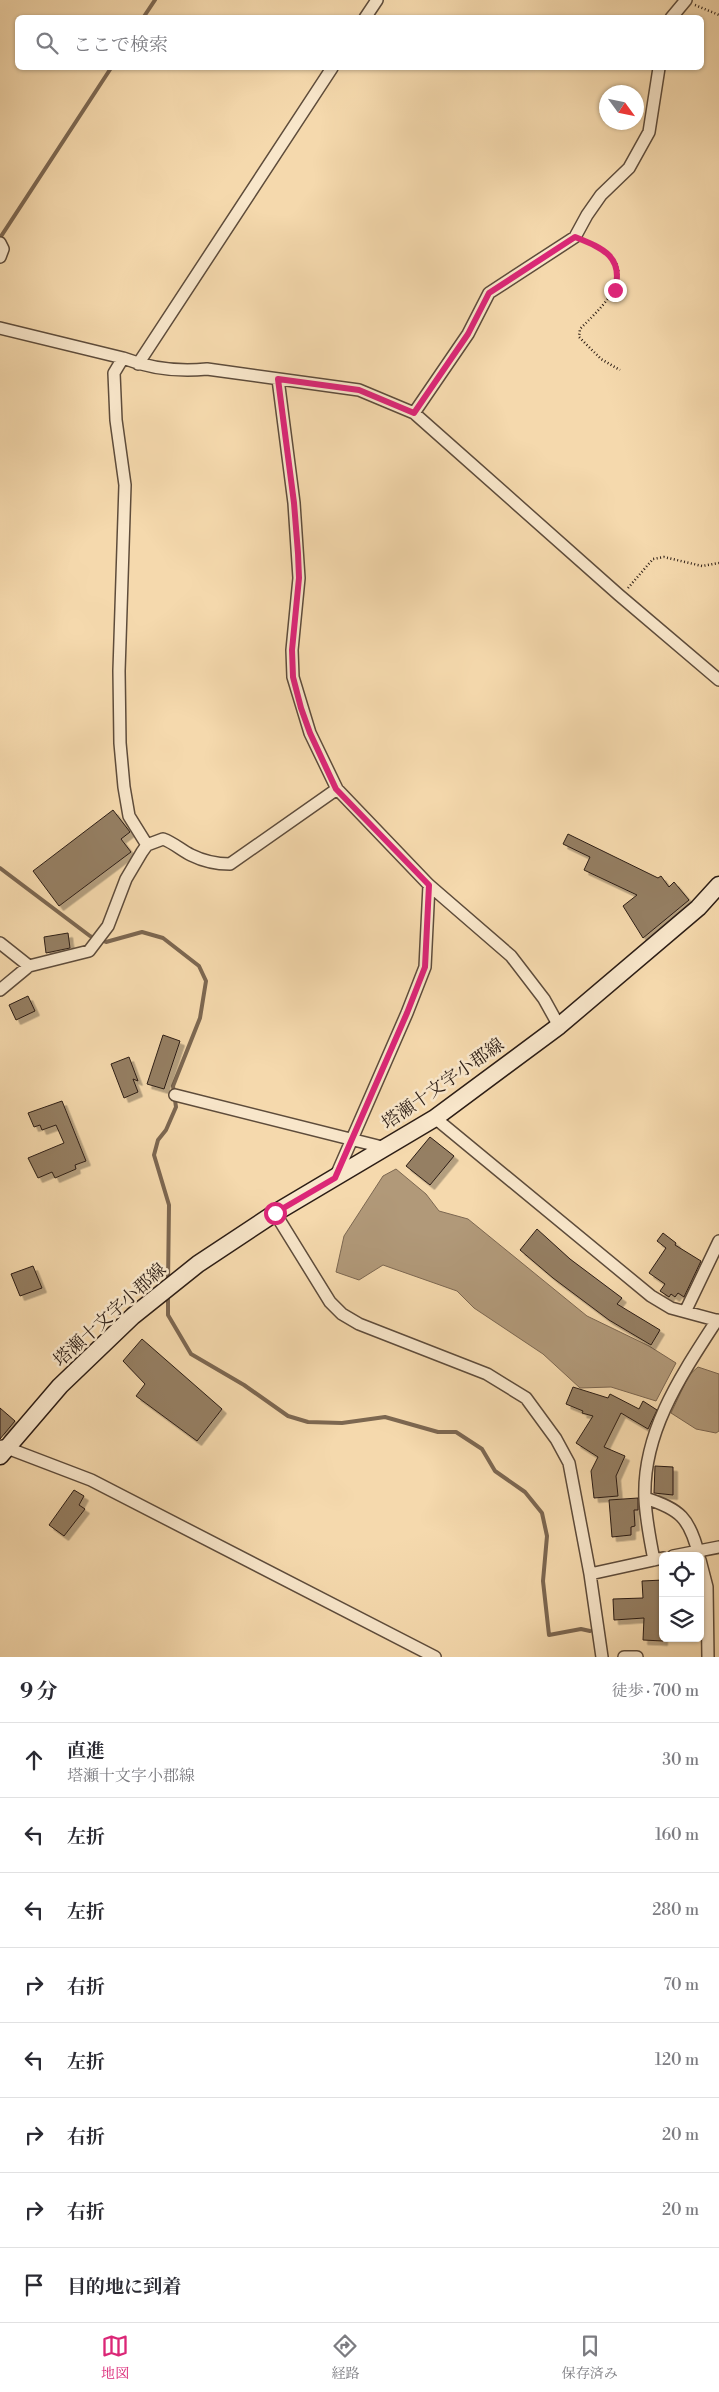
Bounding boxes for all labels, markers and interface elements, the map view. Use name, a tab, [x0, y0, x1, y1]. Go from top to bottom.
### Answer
search box	[15, 15, 704, 70]
icon: search	[33, 29, 61, 57]
text: ここで検索	[73, 33, 168, 57]
north arrow	[599, 85, 644, 130]
route end	[604, 279, 627, 302]
street label: 塔瀬十文字小郡線	[377, 1033, 509, 1135]
route start	[264, 1202, 287, 1225]
street label: 塔瀬十文字小郡線	[49, 1258, 171, 1372]
map controls	[659, 1552, 704, 1642]
button: locate	[659, 1552, 704, 1597]
button: layers	[659, 1597, 704, 1642]
text: 9 分	[20, 1679, 58, 1705]
text: 徒歩 · 700 m	[612, 1681, 699, 1701]
text: 直進	[67, 1739, 105, 1763]
icon: ahead	[20, 1746, 48, 1774]
text: 30 m	[662, 1750, 699, 1770]
text: 塔瀬十文字小郡線	[67, 1766, 195, 1786]
icon: left	[20, 1821, 48, 1849]
text: 左折	[67, 1825, 105, 1849]
text: 160 m	[655, 1825, 699, 1845]
icon: left	[20, 1896, 48, 1924]
text: 左折	[67, 1900, 105, 1924]
text: 280 m	[652, 1900, 699, 1920]
icon: right	[20, 1971, 48, 1999]
text: 右折	[67, 1975, 105, 1999]
text: 70 m	[663, 1975, 699, 1995]
icon: left	[20, 2046, 48, 2074]
text: 左折	[67, 2050, 105, 2074]
text: 120 m	[655, 2050, 699, 2070]
icon: right	[20, 2121, 48, 2149]
text: 右折	[67, 2125, 105, 2149]
text: 20 m	[662, 2125, 699, 2145]
icon: right	[20, 2196, 48, 2224]
text: 右折	[67, 2200, 105, 2224]
text: 20 m	[662, 2200, 699, 2220]
icon: arrive	[20, 2271, 48, 2299]
text: 目的地に到着	[67, 2275, 181, 2299]
tab: 地図	[101, 2332, 129, 2383]
tab: 経路	[331, 2332, 359, 2383]
tab: 保存済み	[562, 2332, 618, 2383]

